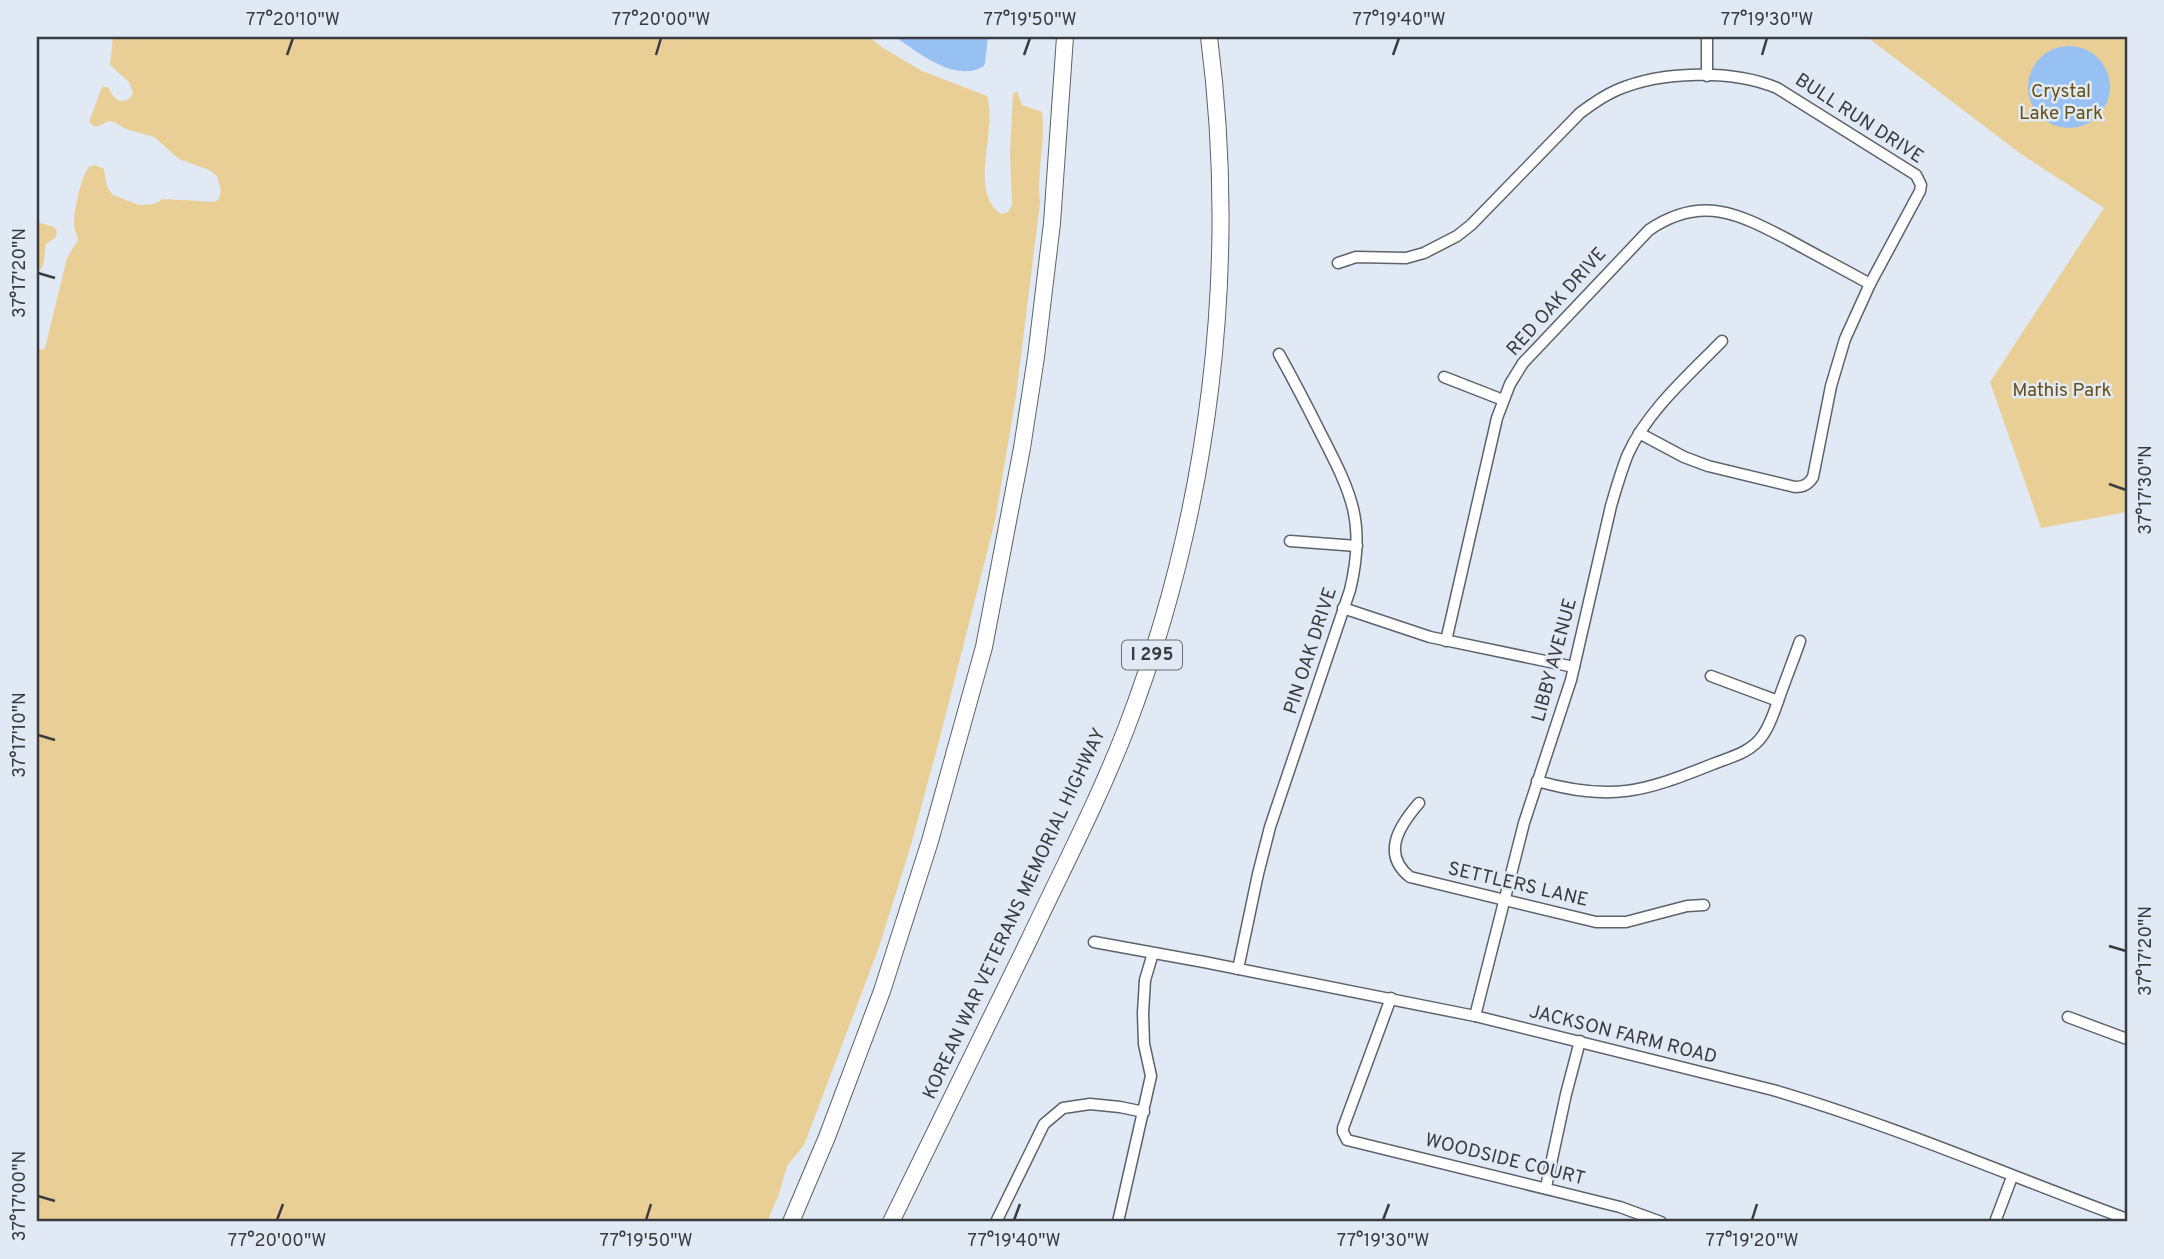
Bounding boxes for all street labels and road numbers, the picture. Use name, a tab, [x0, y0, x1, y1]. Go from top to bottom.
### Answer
street label: BULL RUN DRIVE	[1790, 69, 1928, 169]
street label: RED OAK DRIVE	[1502, 243, 1612, 361]
street label: PIN OAK DRIVE	[1279, 585, 1343, 717]
street label: LIBBY AVENUE	[1527, 595, 1583, 725]
road number: I 295	[1122, 640, 1182, 670]
street label: KOREAN WAR VETERANS MEMORIAL HIGHWAY	[918, 725, 1112, 1103]
street label: SETTLERS LANE	[1446, 857, 1590, 913]
street label: JACKSON FARM ROAD	[1526, 1000, 1720, 1070]
street label: WOODSIDE COURT	[1422, 1128, 1588, 1192]

